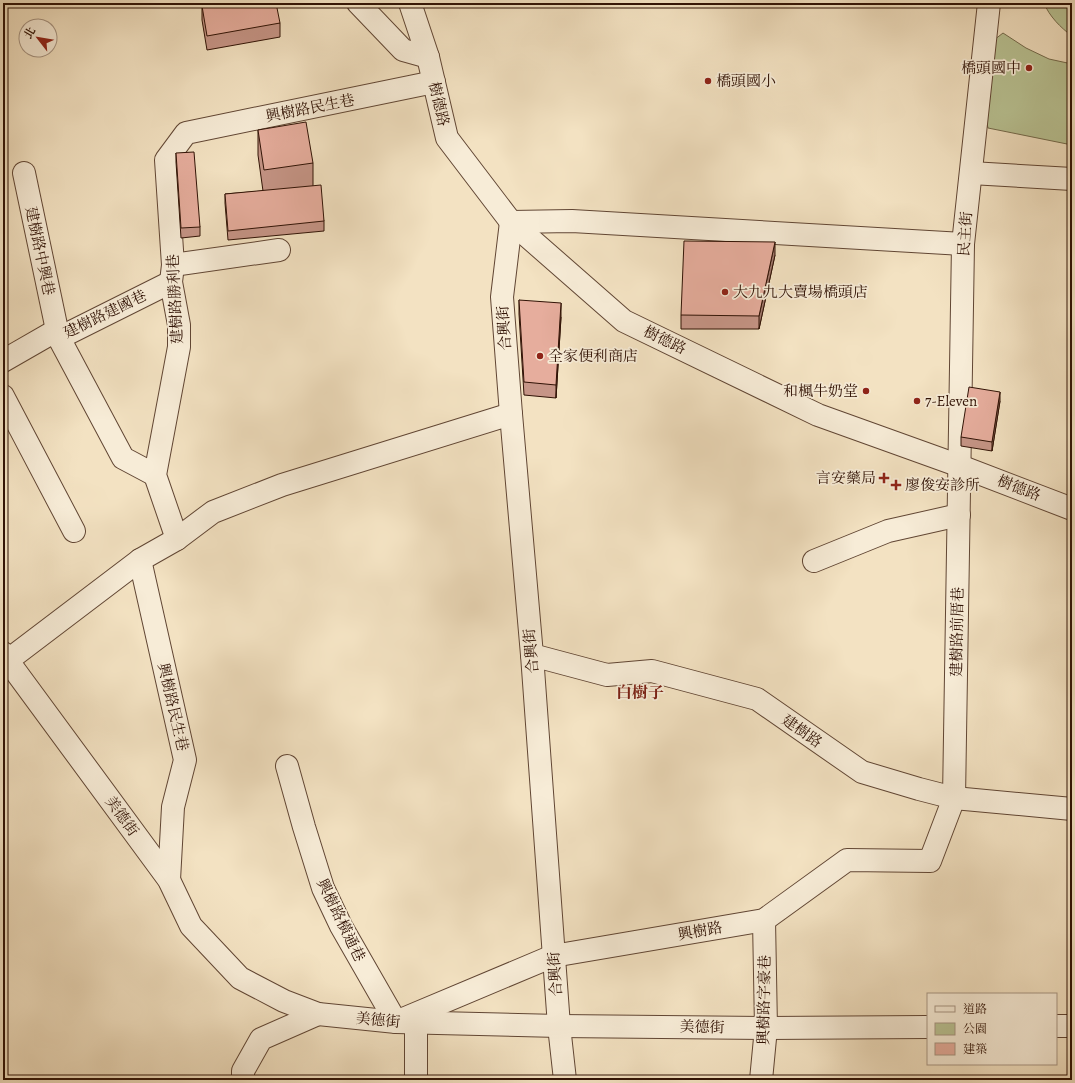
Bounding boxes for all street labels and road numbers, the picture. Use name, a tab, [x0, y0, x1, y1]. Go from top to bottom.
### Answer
street label: 樹德路	[424, 80, 454, 128]
street label: 興樹路民生巷	[264, 90, 356, 126]
street label: 建樹路中興巷	[21, 205, 59, 297]
street label: 民主街	[953, 211, 977, 257]
street label: 建樹路勝利巷	[163, 254, 187, 344]
street label: 建樹路建國巷	[60, 285, 150, 343]
street label: 合興街	[492, 305, 516, 351]
street label: 樹德路	[640, 321, 690, 359]
street label: 樹德路	[994, 471, 1044, 505]
street label: 建樹路前厝巷	[946, 587, 968, 677]
street label: 合興街	[519, 628, 543, 674]
street label: 興樹路民生巷	[153, 661, 193, 753]
street label: 建樹路	[778, 710, 826, 752]
street label: 美德街	[101, 792, 143, 840]
street label: 興樹路橫通巷	[312, 875, 370, 965]
street label: 興樹路	[676, 917, 724, 945]
street label: 合興街	[543, 951, 567, 997]
street label: 興樹路字豪巷	[753, 955, 775, 1045]
street label: 美德街	[355, 1008, 401, 1032]
street label: 美德街	[679, 1017, 725, 1037]

